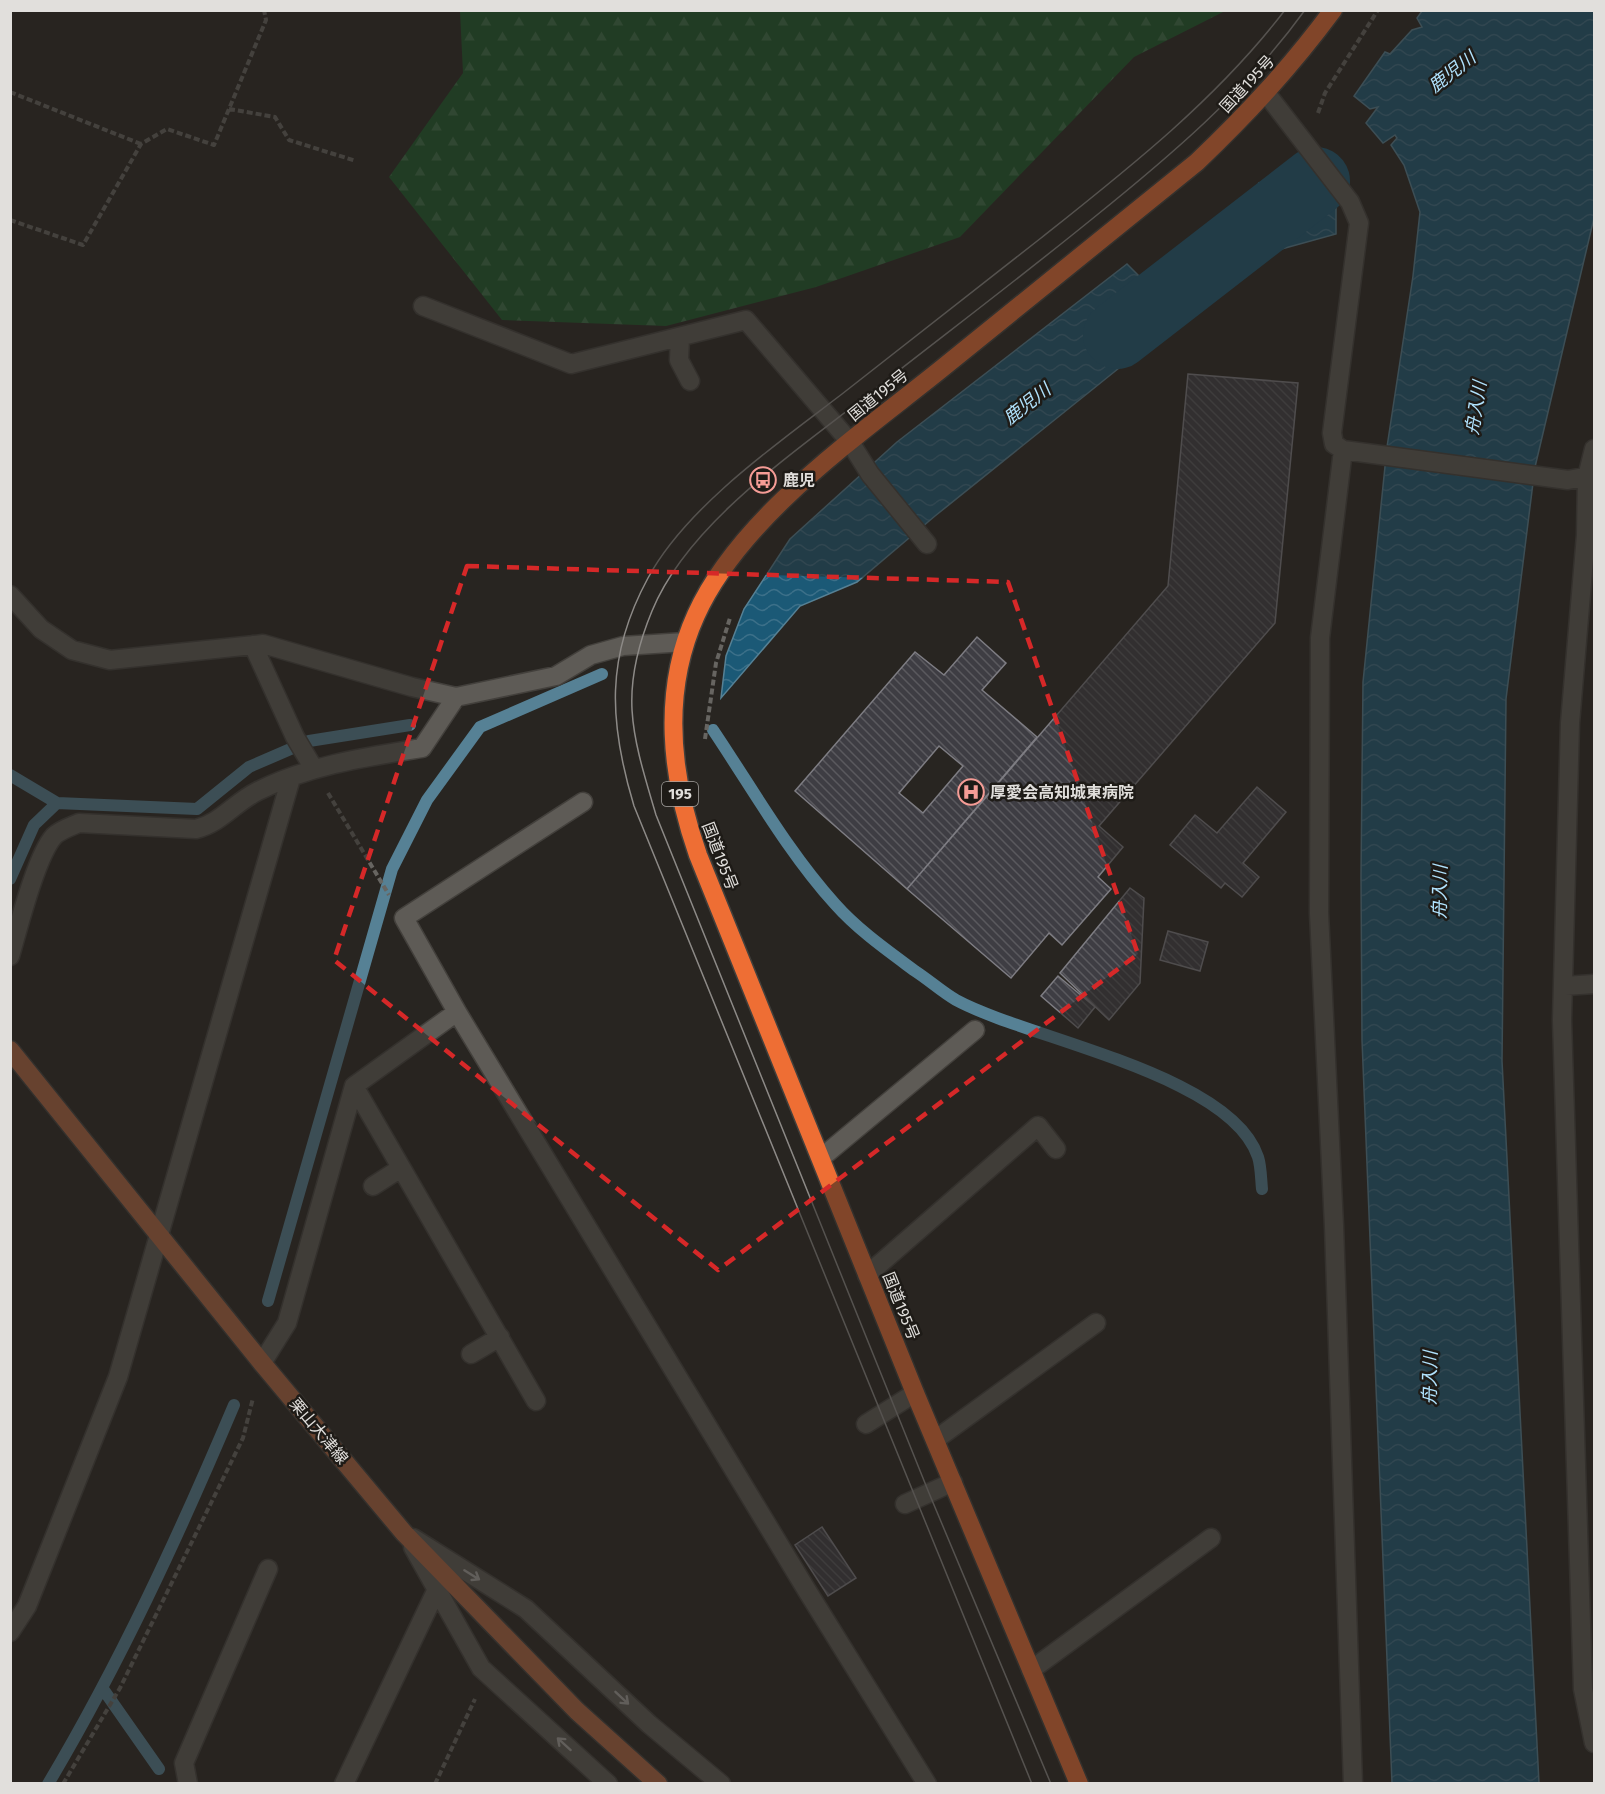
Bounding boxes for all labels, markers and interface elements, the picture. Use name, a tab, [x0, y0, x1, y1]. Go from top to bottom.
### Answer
water label: 鹿児川	[1424, 45, 1482, 97]
street label: 国道195号	[1216, 51, 1278, 117]
street label: 国道195号	[844, 365, 912, 425]
water label: 鹿児川	[999, 377, 1057, 429]
water label: 舟入川	[1461, 378, 1491, 436]
bus stop icon: 鹿児	[748, 465, 778, 495]
place label: 鹿児	[783, 471, 815, 490]
hospital icon: 厚愛会高知城東病院	[956, 777, 986, 807]
road number: 195	[662, 782, 698, 806]
place label: 厚愛会高知城東病院	[990, 783, 1134, 802]
street label: 国道195号	[698, 819, 742, 893]
water label: 舟入川	[1429, 863, 1452, 919]
street label: 国道195号	[879, 1269, 923, 1343]
water label: 舟入川	[1419, 1349, 1442, 1405]
street label: 栗山大津線	[286, 1394, 352, 1468]
one-way arrow	[463, 1569, 480, 1581]
one-way arrow	[614, 1691, 629, 1705]
one-way arrow	[557, 1737, 572, 1751]

